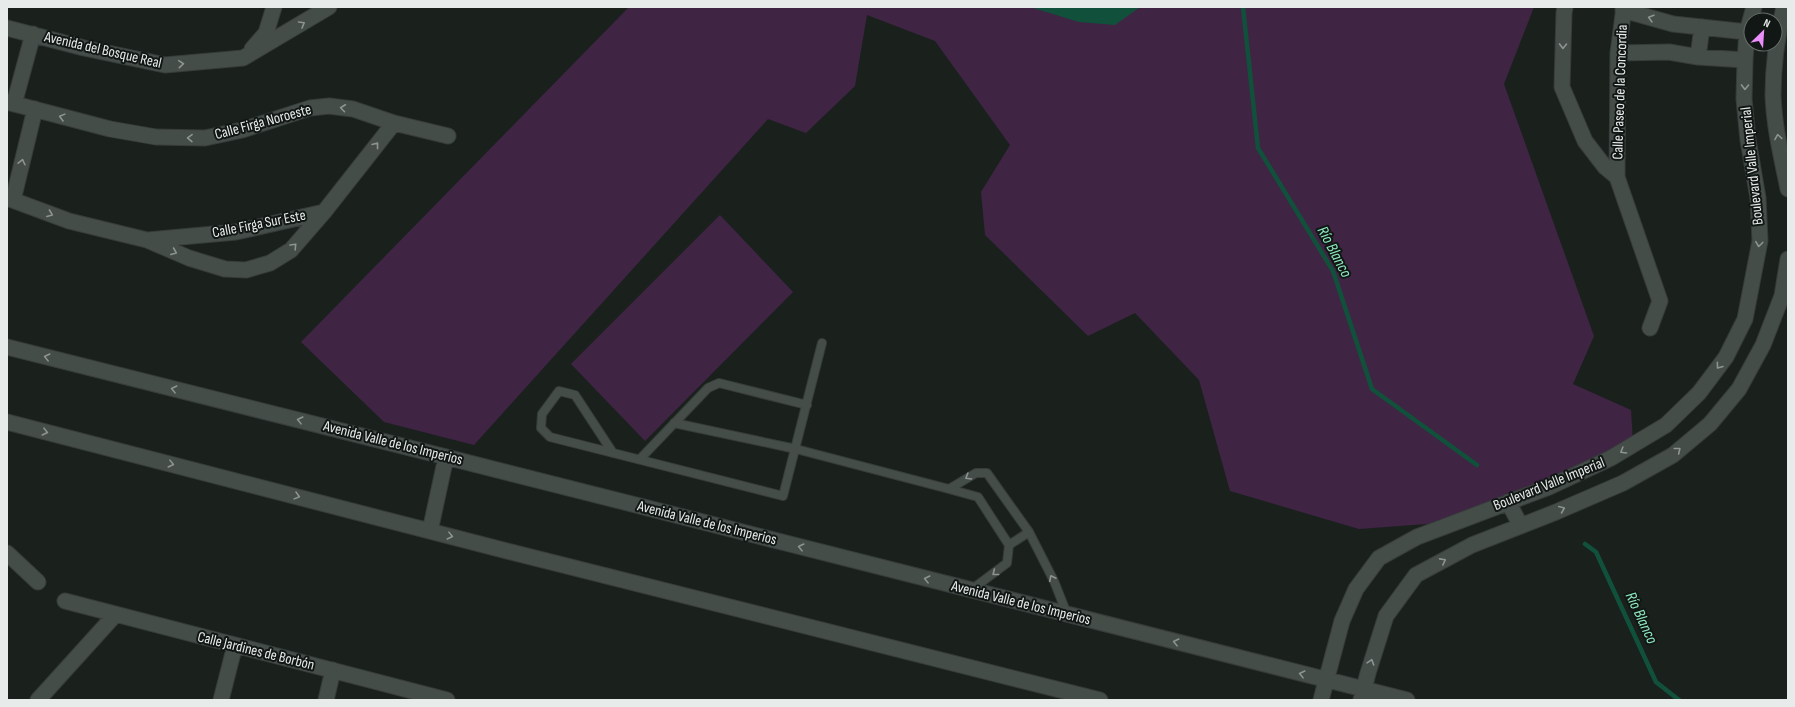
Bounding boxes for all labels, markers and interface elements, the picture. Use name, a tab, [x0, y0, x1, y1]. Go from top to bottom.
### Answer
north arrow	[1743, 12, 1783, 52]
one-way arrow	[1648, 14, 1655, 23]
text: N	[1762, 16, 1773, 31]
one-way arrow	[298, 22, 305, 29]
street label: Calle Paseo de la Concordia	[1608, 24, 1632, 160]
street label: Avenida del Bosque Real	[42, 27, 163, 73]
one-way arrow	[1559, 43, 1567, 49]
one-way arrow	[178, 59, 185, 68]
one-way arrow	[1740, 84, 1749, 90]
street label: Calle Firga Noroeste	[213, 100, 313, 144]
one-way arrow	[340, 104, 346, 113]
street label: Boulevard Valle Imperial	[1736, 106, 1768, 226]
one-way arrow	[59, 113, 66, 121]
one-way arrow	[187, 134, 193, 142]
one-way arrow	[1774, 134, 1783, 141]
one-way arrow	[372, 143, 379, 150]
one-way arrow	[18, 159, 26, 165]
street label: Calle Firga Sur Este	[211, 206, 307, 242]
one-way arrow	[46, 210, 53, 218]
water label: Río Blanco	[1313, 223, 1356, 281]
one-way arrow	[1754, 241, 1763, 247]
one-way arrow	[289, 243, 297, 251]
one-way arrow	[170, 247, 177, 255]
one-way arrow	[44, 354, 51, 362]
one-way arrow	[1717, 361, 1724, 368]
one-way arrow	[170, 385, 177, 393]
one-way arrow	[296, 416, 303, 425]
street label: Avenida Valle de los Imperios	[320, 416, 465, 469]
one-way arrow	[42, 427, 48, 435]
one-way arrow	[1620, 446, 1627, 454]
one-way arrow	[1673, 448, 1680, 455]
street label: Boulevard Valle Imperial	[1490, 453, 1608, 515]
one-way arrow	[167, 459, 174, 468]
one-way arrow	[965, 473, 972, 480]
one-way arrow	[293, 492, 300, 500]
street label: Avenida Valle de los Imperios	[634, 496, 779, 549]
one-way arrow	[1559, 506, 1566, 514]
one-way arrow	[446, 531, 453, 540]
one-way arrow	[798, 543, 805, 551]
one-way arrow	[1439, 558, 1446, 565]
one-way arrow	[993, 568, 1000, 575]
one-way arrow	[924, 575, 931, 583]
one-way arrow	[1049, 575, 1057, 582]
street label: Avenida Valle de los Imperios	[948, 576, 1093, 629]
water label: Río Blanco	[1621, 589, 1661, 647]
street label: Calle Jardines de Borbón	[196, 627, 316, 675]
one-way arrow	[1172, 638, 1179, 646]
one-way arrow	[1366, 659, 1375, 666]
one-way arrow	[1298, 670, 1305, 678]

